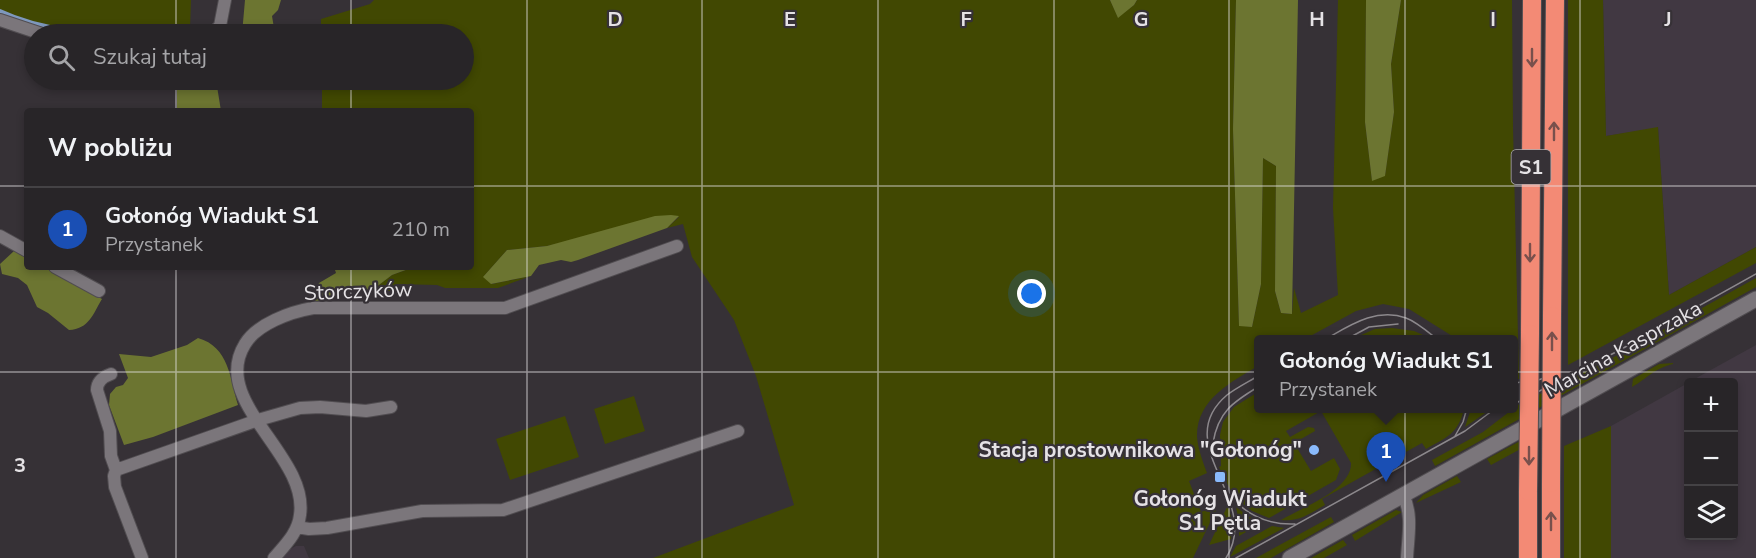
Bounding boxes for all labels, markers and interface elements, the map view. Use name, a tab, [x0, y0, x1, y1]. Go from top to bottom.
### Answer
text: D	[607, 6, 623, 33]
text: E	[784, 6, 796, 33]
text: F	[960, 6, 972, 33]
text: G	[1134, 6, 1148, 33]
text: H	[1309, 6, 1325, 33]
text: I	[1490, 6, 1496, 33]
text: J	[1663, 6, 1672, 33]
search box	[24, 24, 474, 90]
icon: search	[45, 41, 78, 74]
text: Szukaj tutaj	[93, 42, 207, 72]
one-way arrow	[1526, 48, 1538, 68]
one-way arrow	[1548, 122, 1560, 142]
text: W pobliżu	[48, 130, 172, 165]
road number: S1	[1512, 150, 1550, 184]
text: Gołonóg Wiadukt S1	[105, 201, 319, 231]
text: 1	[62, 216, 74, 243]
text: 210 m	[392, 216, 450, 243]
text: Przystanek	[105, 231, 203, 258]
one-way arrow	[1524, 243, 1536, 263]
street label: Storczyków	[303, 275, 413, 307]
your location	[1017, 279, 1046, 308]
street label: Marcina Kasprzaka	[1539, 294, 1707, 404]
one-way arrow	[1546, 331, 1558, 351]
popup	[1254, 335, 1518, 413]
text: Gołonóg Wiadukt S1	[1279, 346, 1493, 376]
text: Przystanek	[1279, 376, 1377, 403]
map controls	[1684, 378, 1738, 540]
button: +	[1684, 378, 1738, 432]
pin: 1	[1366, 432, 1406, 482]
button: −	[1684, 432, 1738, 486]
place label: Stacja prostownikowa "Gołonóg"	[979, 436, 1302, 464]
marker: Stacja prostownikowa "Gołonóg"	[1307, 443, 1321, 457]
one-way arrow	[1523, 445, 1535, 465]
text: 3	[14, 452, 26, 479]
marker: Gołonóg Wiadukt S1 Pętla	[1213, 470, 1227, 484]
place label: Gołonóg Wiadukt S1 Pętla	[1134, 485, 1307, 537]
button: layers	[1684, 486, 1738, 540]
one-way arrow	[1545, 511, 1557, 531]

